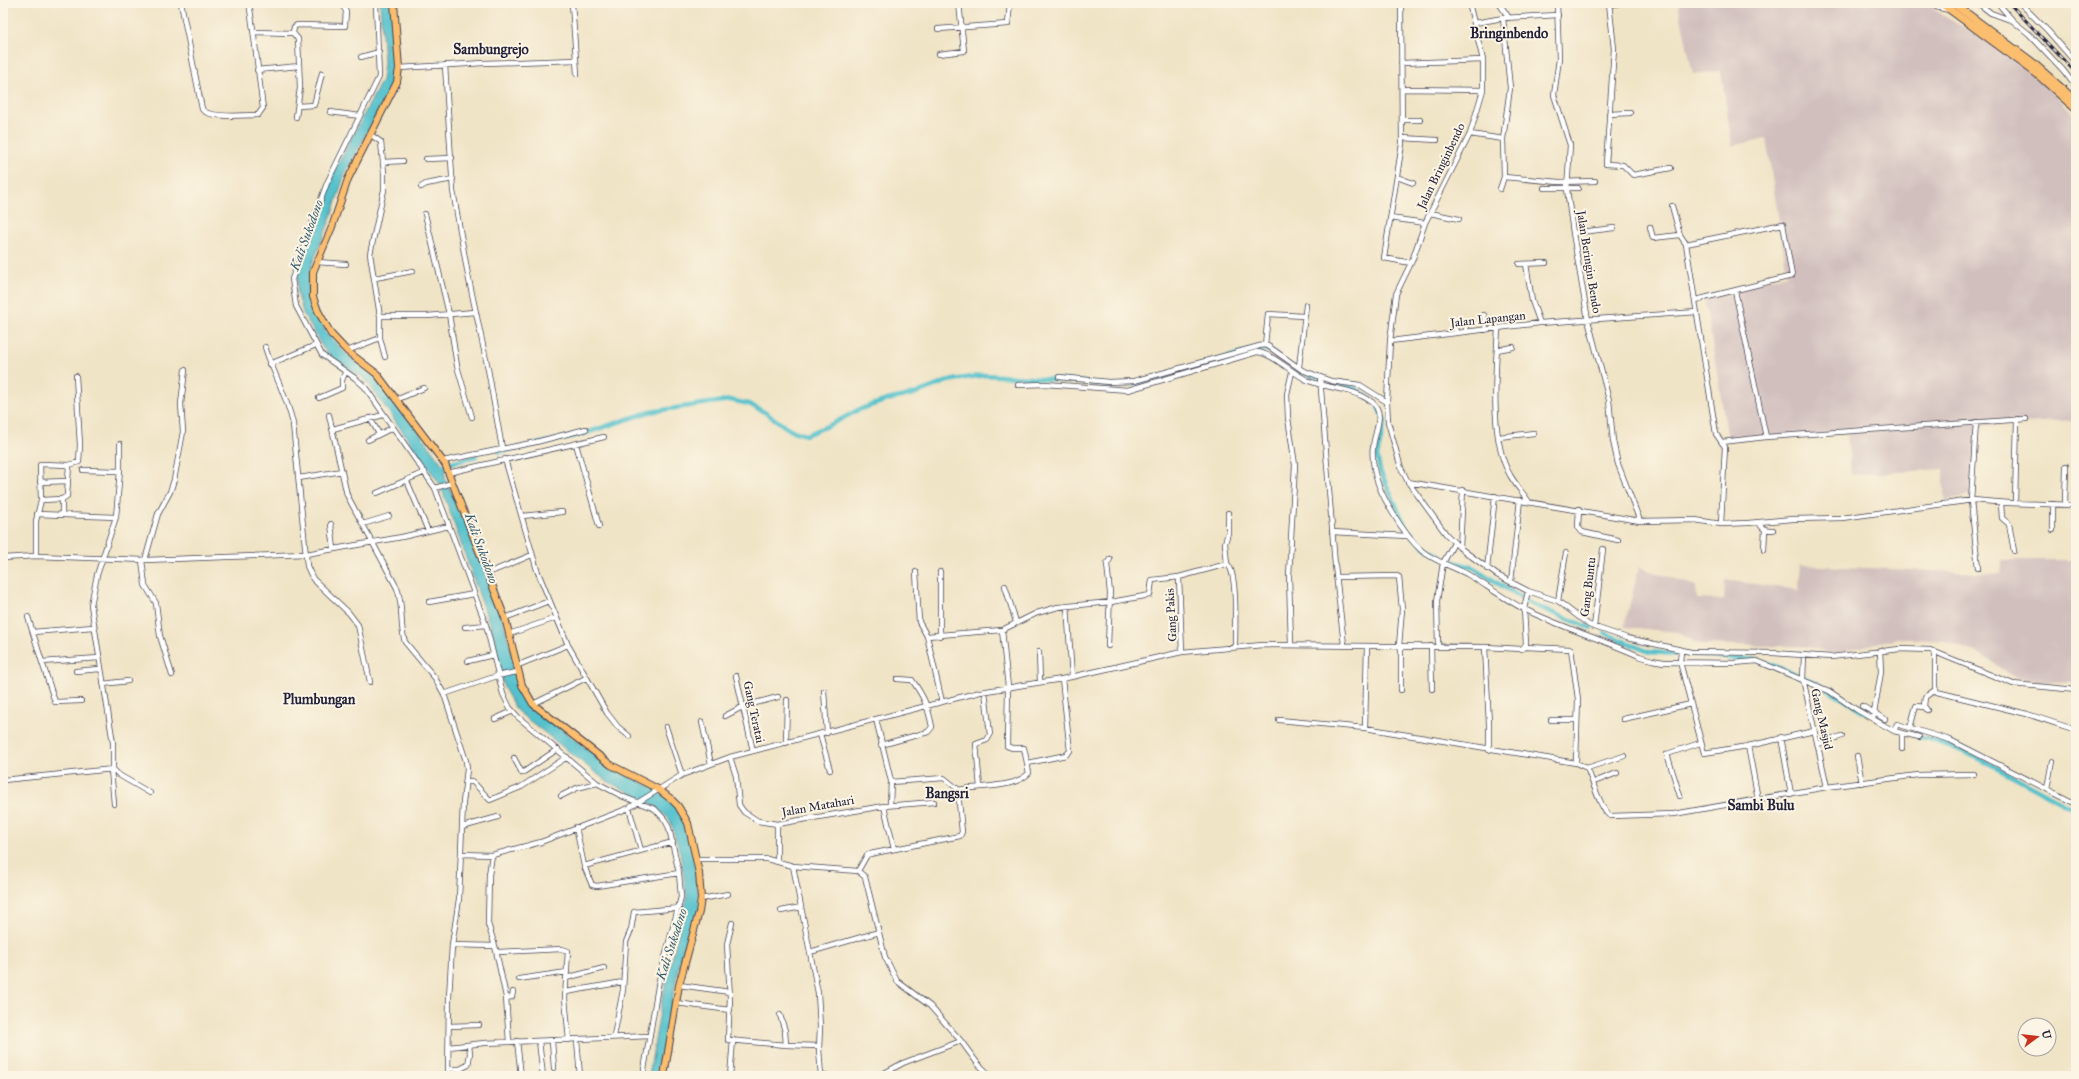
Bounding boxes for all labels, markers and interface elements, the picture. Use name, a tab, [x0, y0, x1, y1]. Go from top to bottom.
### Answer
district label: Bringinbendo	[1470, 25, 1548, 43]
district label: Sambungrejo	[453, 41, 529, 59]
street label: Jalan Bringinbendo	[1413, 121, 1469, 214]
water label: Kali Sukodono	[286, 198, 327, 274]
street label: Jalan Beringin Bendo	[1573, 208, 1604, 315]
street label: Jalan Lapangan	[1448, 308, 1527, 331]
water label: Kali Sukodono	[461, 510, 501, 586]
street label: Gang Buntu	[1577, 556, 1600, 618]
street label: Gang Pakis	[1163, 588, 1180, 642]
street label: Gang Teratai	[740, 680, 768, 745]
street label: Gang Masjid	[1807, 687, 1836, 751]
district label: Plumbungan	[283, 691, 356, 709]
district label: Bangsri	[925, 785, 969, 803]
street label: Jalan Matahari	[779, 793, 856, 821]
district label: Sambi Bulu	[1727, 797, 1795, 814]
water label: Kali Sukodono	[653, 907, 691, 983]
north arrow	[2017, 1017, 2057, 1057]
text: U	[2039, 1029, 2054, 1041]

